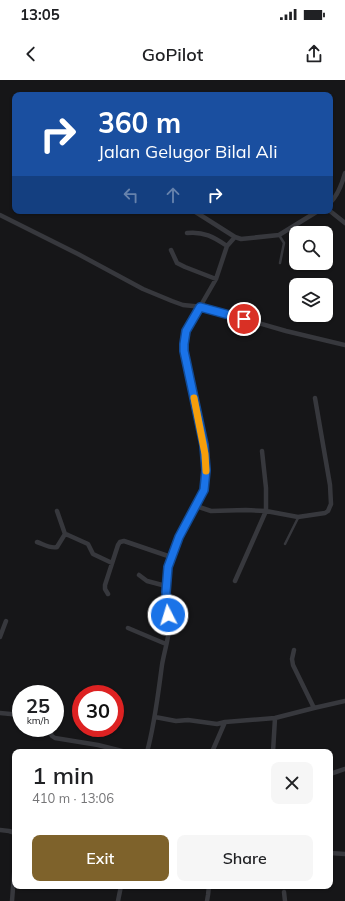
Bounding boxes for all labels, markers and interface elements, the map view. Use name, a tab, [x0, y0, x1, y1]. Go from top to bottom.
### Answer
text: 13:05	[20, 5, 60, 24]
icon: back	[20, 43, 42, 65]
text: GoPilot	[142, 43, 203, 66]
icon: share	[303, 43, 325, 65]
text: 360 m	[98, 105, 181, 140]
icon: right	[32, 108, 84, 160]
text: Jalan Gelugor Bilal Ali	[98, 140, 277, 163]
icon: left	[120, 184, 142, 206]
icon: ahead	[162, 184, 184, 206]
icon: right	[204, 184, 226, 206]
map controls	[289, 226, 333, 322]
button: search	[289, 226, 333, 270]
button: layers	[289, 278, 333, 322]
pin	[227, 302, 261, 336]
icon: arrive	[233, 308, 255, 330]
position arrow	[147, 594, 189, 636]
speed limit sign: 30	[72, 685, 124, 737]
text: 25	[26, 693, 50, 718]
text: km/h	[27, 714, 49, 727]
text: 1 min	[32, 760, 94, 790]
button: close	[271, 762, 313, 804]
text: 410 m · 13:06	[32, 790, 114, 806]
button: Exit	[32, 835, 169, 881]
button: Share	[177, 835, 313, 881]

